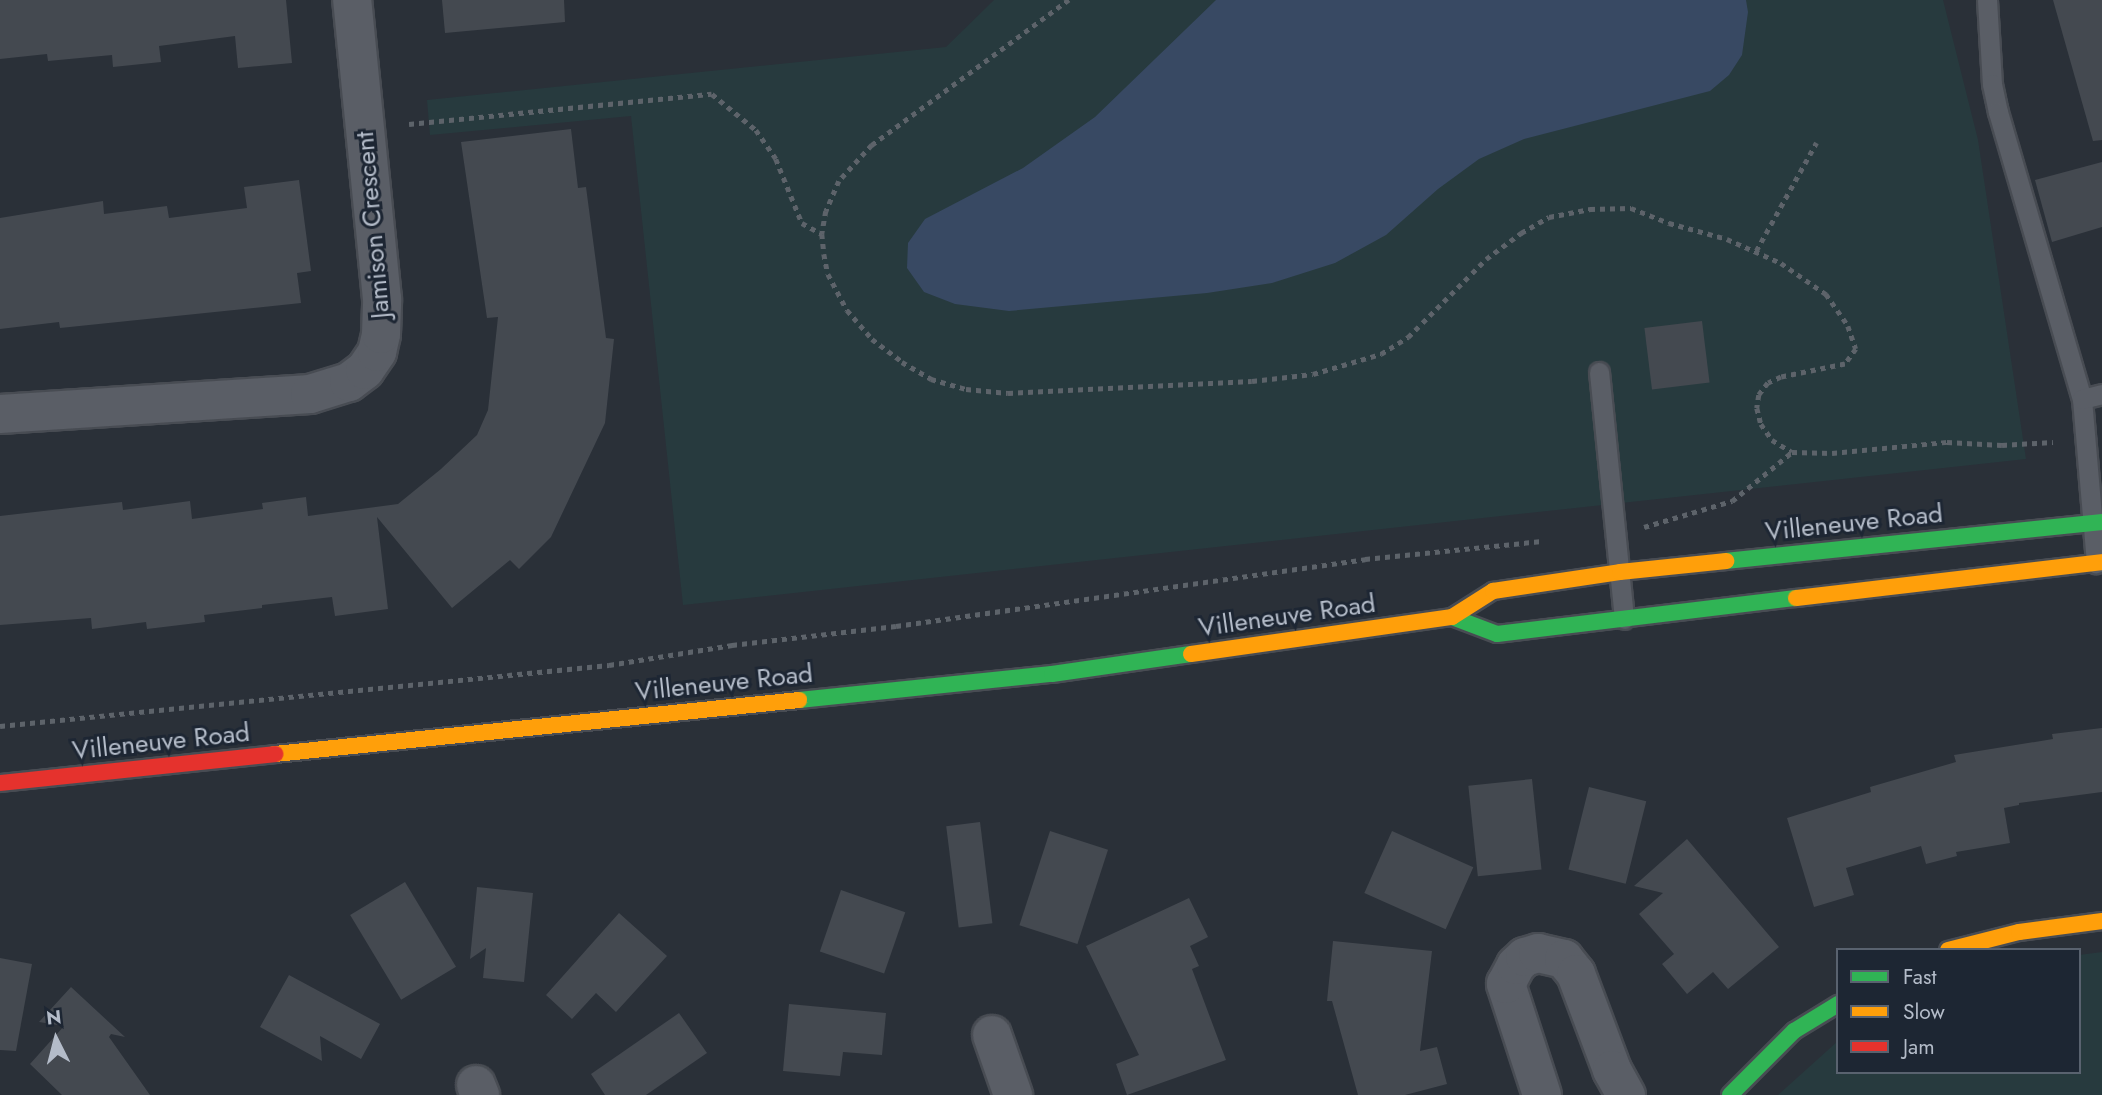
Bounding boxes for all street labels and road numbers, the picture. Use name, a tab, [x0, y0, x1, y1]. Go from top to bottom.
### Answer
street label: Jamison Crescent	[349, 130, 397, 320]
street label: Villeneuve Road	[1764, 498, 1944, 548]
street label: Villeneuve Road	[1197, 588, 1377, 644]
street label: Villeneuve Road	[634, 658, 814, 708]
street label: Villeneuve Road	[71, 717, 251, 767]

